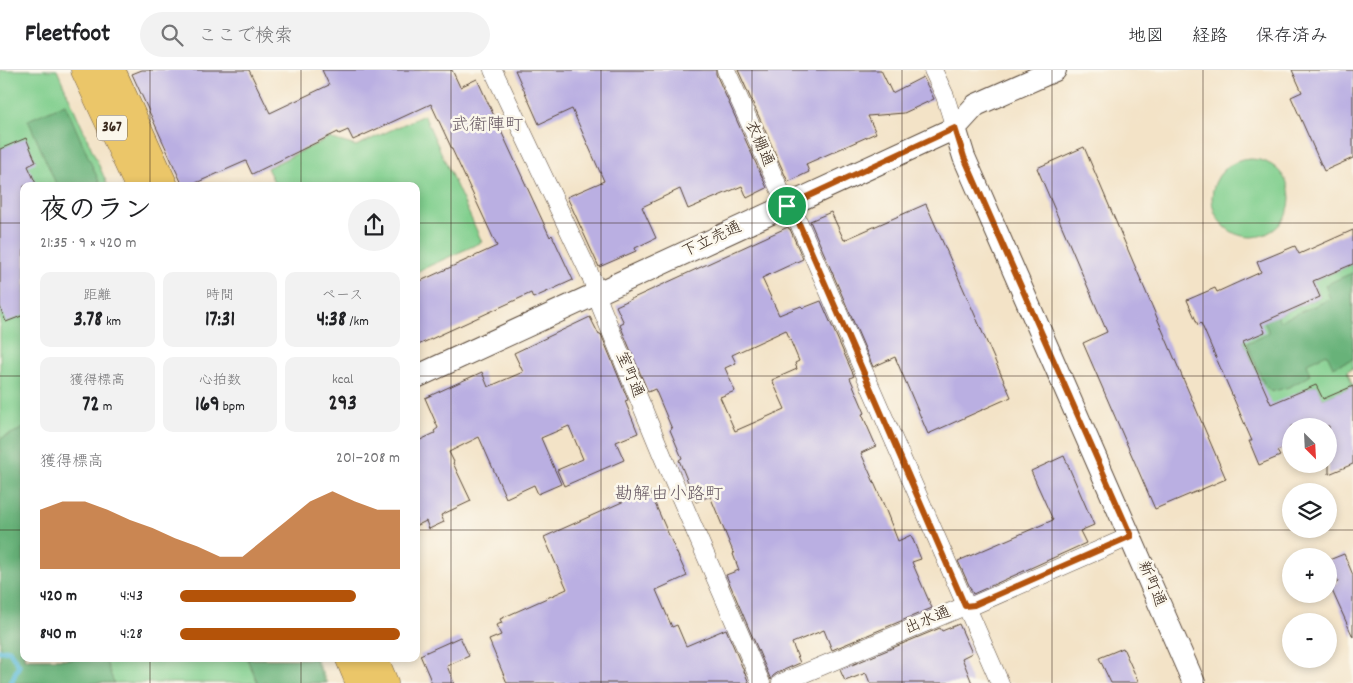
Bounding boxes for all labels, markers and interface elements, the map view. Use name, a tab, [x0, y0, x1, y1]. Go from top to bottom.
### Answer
search box	[140, 12, 490, 57]
text: Fleetfoot	[25, 18, 110, 52]
icon: search	[158, 21, 186, 49]
text: ここで検索	[198, 24, 293, 51]
text: 地図	[1128, 25, 1164, 50]
text: 経路	[1192, 25, 1228, 50]
text: 保存済み	[1256, 25, 1328, 50]
district label: 武衛陣町	[451, 114, 523, 139]
road number: 367	[97, 116, 127, 140]
street label: 衣棚通	[739, 117, 779, 171]
pin	[766, 185, 808, 227]
icon: arrive	[773, 192, 801, 220]
text: 夜のラン	[40, 193, 152, 233]
button: share	[348, 199, 400, 251]
street label: 下立売通	[678, 216, 746, 264]
text: 21:35 · 9 × 420 m	[40, 232, 137, 255]
text: 距離	[83, 286, 111, 306]
text: 時間	[206, 286, 234, 306]
text: ペース	[322, 286, 363, 306]
text: 3.78	[73, 306, 103, 336]
text: 17:31	[205, 306, 235, 336]
text: 4:38	[316, 306, 346, 336]
text: km	[103, 312, 121, 332]
text: /km	[346, 312, 369, 332]
street label: 室町通	[609, 348, 649, 402]
text: kcal	[332, 370, 353, 390]
text: 獲得標高	[69, 371, 125, 391]
text: 心拍数	[199, 371, 241, 391]
text: 293	[329, 390, 357, 420]
text: 72	[82, 391, 100, 421]
text: 169	[195, 391, 220, 421]
text: m	[100, 397, 112, 417]
text: bpm	[220, 397, 245, 417]
north arrow	[1282, 418, 1338, 472]
map controls	[1282, 418, 1337, 668]
text: 201–208 m	[336, 447, 400, 470]
text: 獲得標高	[40, 451, 104, 474]
district label: 勘解由小路町	[615, 483, 723, 508]
button: layers	[1282, 483, 1337, 538]
button: +	[1282, 548, 1337, 603]
street label: 新町通	[1131, 557, 1171, 611]
text: 420 m	[40, 585, 77, 608]
text: 4:43	[120, 585, 143, 608]
street label: 出水通	[901, 601, 955, 641]
button: −	[1282, 613, 1337, 668]
text: 840 m	[40, 623, 76, 646]
text: 4:28	[120, 623, 143, 646]

